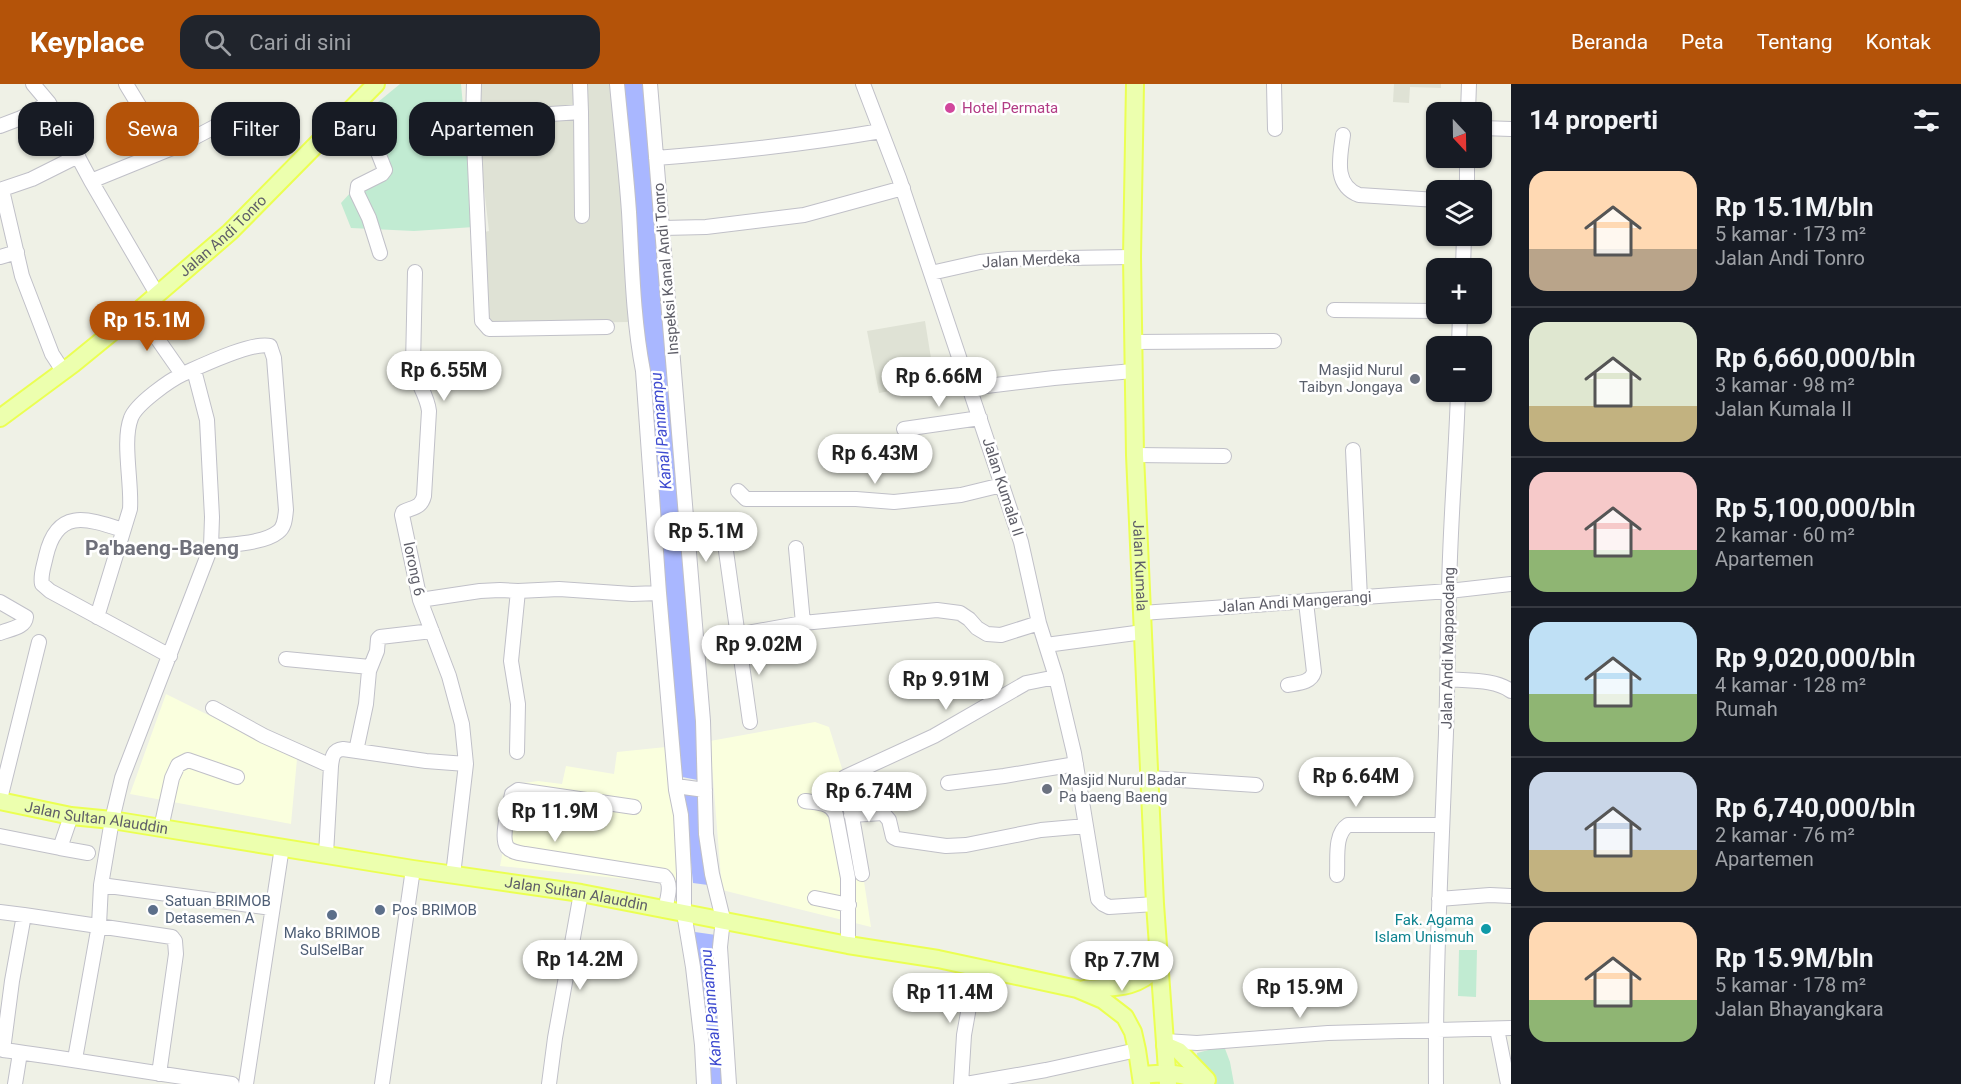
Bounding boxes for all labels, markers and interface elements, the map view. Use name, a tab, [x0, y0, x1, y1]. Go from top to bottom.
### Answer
search box	[180, 15, 600, 69]
text: Keyplace	[30, 26, 144, 59]
icon: search	[201, 26, 234, 59]
text: Cari di sini	[249, 30, 351, 55]
text: Beranda	[1571, 30, 1648, 54]
text: Peta	[1681, 30, 1724, 54]
text: Tentang	[1757, 30, 1833, 54]
text: Kontak	[1866, 30, 1931, 54]
place label: Hotel Permata	[962, 99, 1058, 117]
marker: Hotel Permata	[943, 101, 957, 115]
chip: Beli	[18, 102, 94, 156]
chip: Sewa	[106, 102, 199, 156]
chip: Filter	[211, 102, 300, 156]
chip: Baru	[312, 102, 397, 156]
chip: Apartemen	[409, 102, 555, 156]
north arrow	[1426, 102, 1492, 168]
map controls	[1426, 102, 1492, 402]
icon: filters	[1910, 104, 1943, 137]
text: 14 properti	[1529, 105, 1658, 135]
button: layers	[1426, 180, 1492, 246]
street label: Inspeksi Kanal Andi Tonro	[650, 182, 682, 356]
street label: Jalan Andi Tonro	[175, 191, 270, 281]
text: Rp 15.1M/bln	[1715, 192, 1874, 222]
icon: home	[1577, 195, 1649, 267]
text: 5 kamar · 173 m²	[1715, 222, 1866, 246]
text: Jalan Andi Tonro	[1715, 246, 1865, 270]
street label: Jalan Merdeka	[981, 248, 1081, 272]
button: +	[1426, 258, 1492, 324]
pin: Rp 15.1M	[85, 301, 209, 352]
text: Rp 15.1M	[104, 308, 190, 332]
button: −	[1426, 336, 1492, 402]
text: Rp 6,660,000/bln	[1715, 343, 1916, 373]
icon: home	[1577, 346, 1649, 418]
pin: Rp 6.55M	[382, 351, 506, 402]
pin: Rp 6.66M	[877, 357, 1001, 408]
text: Rp 6.55M	[401, 358, 487, 382]
place label: Masjid Nurul Taibyn Jongaya	[1299, 361, 1403, 396]
text: Rp 6.66M	[896, 364, 982, 388]
water label: Kanal Pannampu	[646, 371, 676, 490]
marker: Masjid Nurul Taibyn Jongaya	[1408, 372, 1422, 386]
text: 3 kamar · 98 m²	[1715, 373, 1855, 397]
text: Jalan Kumala II	[1715, 397, 1852, 421]
pin: Rp 6.43M	[813, 434, 937, 485]
street label: Jalan Kumala II	[979, 435, 1027, 539]
text: Rp 6.43M	[832, 441, 918, 465]
text: Rp 5,100,000/bln	[1715, 493, 1916, 523]
icon: home	[1577, 496, 1649, 568]
pin: Rp 5.1M	[651, 512, 761, 563]
text: Rp 5.1M	[668, 519, 744, 543]
street label: Jalan Kumala	[1129, 520, 1151, 612]
text: 2 kamar · 60 m²	[1715, 523, 1855, 547]
district label: Pa'baeng-Baeng	[85, 536, 239, 560]
street label: lorong 6	[400, 540, 428, 598]
text: Apartemen	[1715, 547, 1814, 571]
street label: Jalan Andi Mappaodang	[1438, 567, 1458, 729]
street label: Jalan Andi Mangerangi	[1218, 588, 1372, 616]
pin: Rp 9.02M	[697, 625, 821, 676]
text: Rp 9.02M	[716, 632, 802, 656]
text: Rp 9,020,000/bln	[1715, 643, 1916, 673]
icon: home	[1577, 646, 1649, 718]
pin: Rp 9.91M	[884, 660, 1008, 711]
text: Rp 9.91M	[903, 667, 989, 691]
text: 4 kamar · 128 m²	[1715, 673, 1866, 697]
text: Rumah	[1715, 697, 1778, 721]
pin: Rp 6.64M	[1294, 757, 1418, 808]
text: Rp 6.64M	[1313, 764, 1399, 788]
place label: Masjid Nurul Badar Pa baeng Baeng	[1059, 771, 1186, 806]
pin: Rp 6.74M	[807, 772, 931, 823]
text: Rp 6.74M	[826, 779, 912, 803]
marker: Masjid Nurul Badar Pa baeng Baeng	[1040, 782, 1054, 796]
pin: Rp 11.9M	[493, 792, 617, 843]
text: Rp 6,740,000/bln	[1715, 793, 1916, 823]
icon: home	[1577, 796, 1649, 868]
street label: Jalan Sultan Alauddin	[23, 797, 169, 838]
text: Rp 11.9M	[512, 799, 598, 823]
text: 2 kamar · 76 m²	[1715, 823, 1855, 847]
text: Apartemen	[1715, 847, 1814, 871]
street label: Jalan Sultan Alauddin	[504, 873, 650, 915]
place label: Satuan BRIMOB Detasemen A	[165, 892, 271, 927]
place label: Pos BRIMOB	[392, 901, 477, 919]
marker: Satuan BRIMOB Detasemen A	[146, 903, 160, 917]
marker: Pos BRIMOB	[373, 903, 387, 917]
marker: Mako BRIMOB SulSelBar	[325, 908, 339, 922]
place label: Fak. Agama Islam Unismuh	[1374, 911, 1474, 946]
marker: Fak. Agama Islam Unismuh	[1479, 922, 1493, 936]
place label: Mako BRIMOB SulSelBar	[284, 924, 380, 959]
pin: Rp 14.2M	[518, 940, 642, 991]
pin: Rp 7.7M	[1067, 941, 1177, 992]
text: Rp 15.9M/bln	[1715, 943, 1874, 973]
icon: home	[1577, 946, 1649, 1018]
text: Rp 14.2M	[537, 947, 623, 971]
water label: Kanal Pannampu	[696, 948, 726, 1067]
text: Rp 7.7M	[1084, 948, 1160, 972]
pin: Rp 15.9M	[1238, 968, 1362, 1019]
pin: Rp 11.4M	[888, 973, 1012, 1024]
text: 5 kamar · 178 m²	[1715, 973, 1866, 997]
text: Rp 15.9M	[1257, 975, 1343, 999]
text: Rp 11.4M	[907, 980, 993, 1004]
text: Jalan Bhayangkara	[1715, 997, 1884, 1021]

